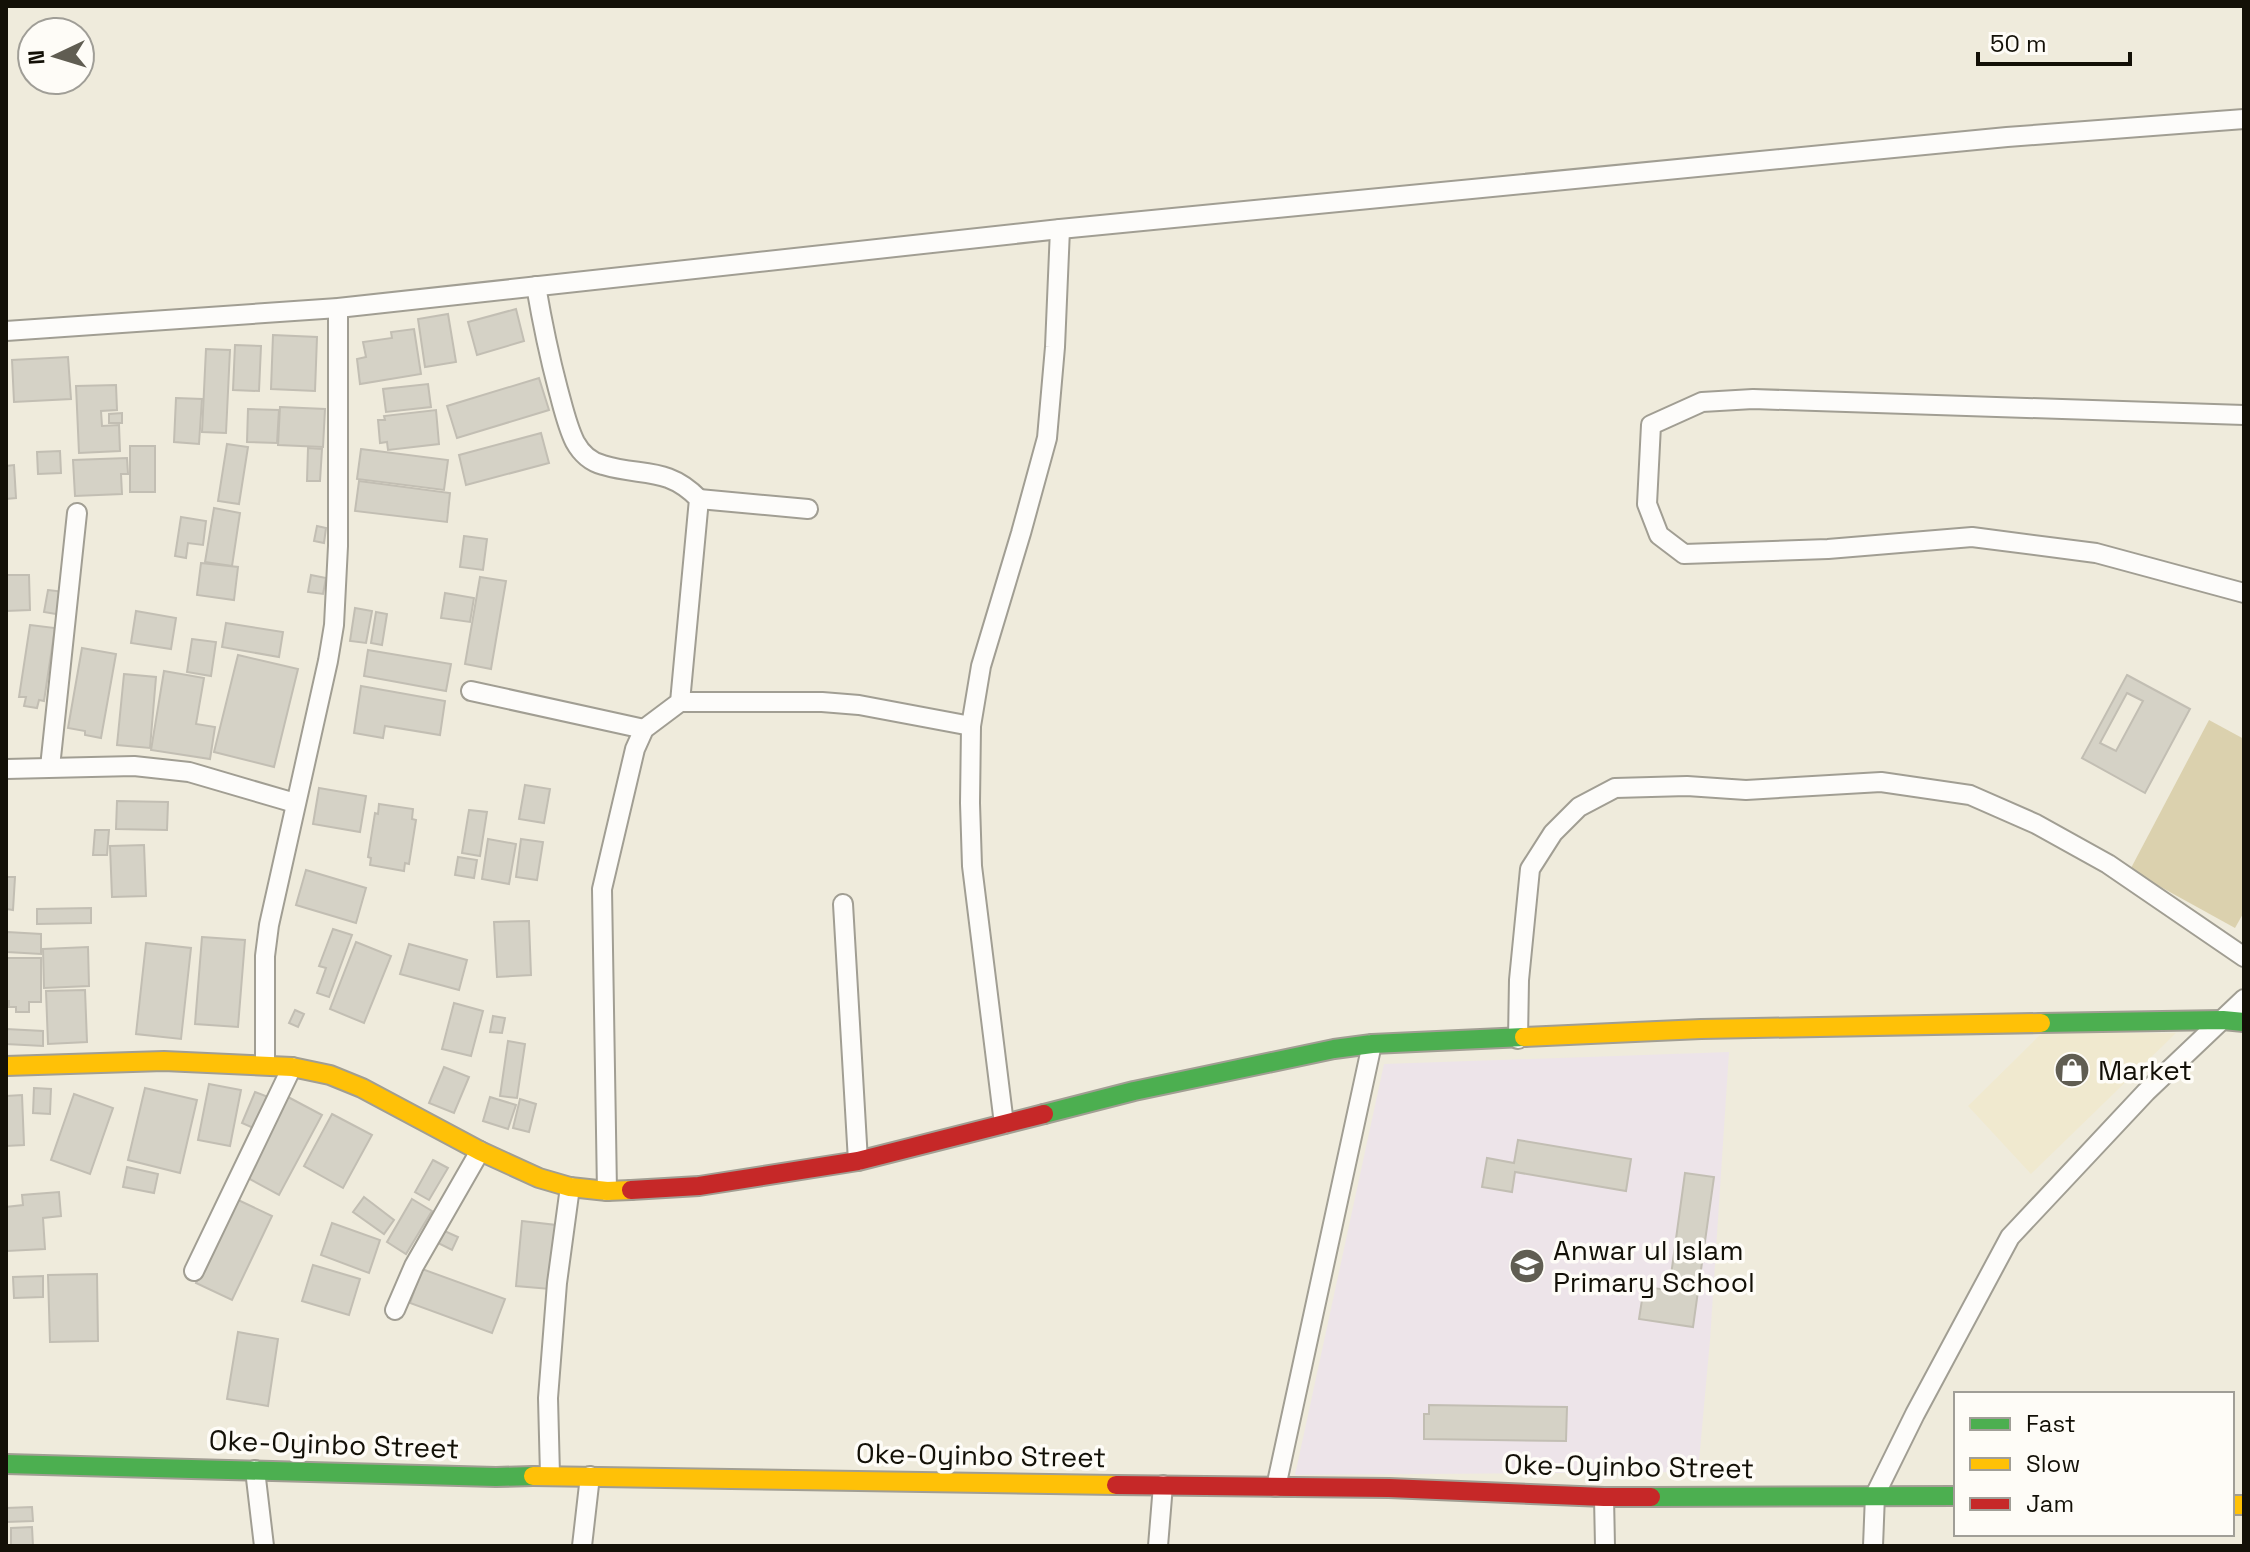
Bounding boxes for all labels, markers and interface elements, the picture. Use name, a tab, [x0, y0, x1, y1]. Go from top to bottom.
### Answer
north arrow	[16, 16, 96, 96]
scale bar	[1978, 16, 2130, 66]
text: 50 m	[1990, 28, 2047, 59]
text: N	[22, 49, 51, 66]
shop icon: Market	[2053, 1051, 2091, 1089]
place label: Market	[2098, 1052, 2192, 1088]
place label: Anwar ul Islam Primary School	[1553, 1232, 1755, 1300]
school or university icon: Anwar ul Islam Primary School	[1508, 1247, 1546, 1285]
legend	[1954, 1392, 2234, 1536]
text: Fast	[2026, 1408, 2076, 1439]
street label: Oke-Oyinbo Street	[208, 1422, 460, 1466]
street label: Oke-Oyinbo Street	[856, 1435, 1106, 1475]
street label: Oke-Oyinbo Street	[1504, 1446, 1754, 1486]
text: Slow	[2026, 1448, 2080, 1479]
text: Jam	[2026, 1488, 2074, 1519]

